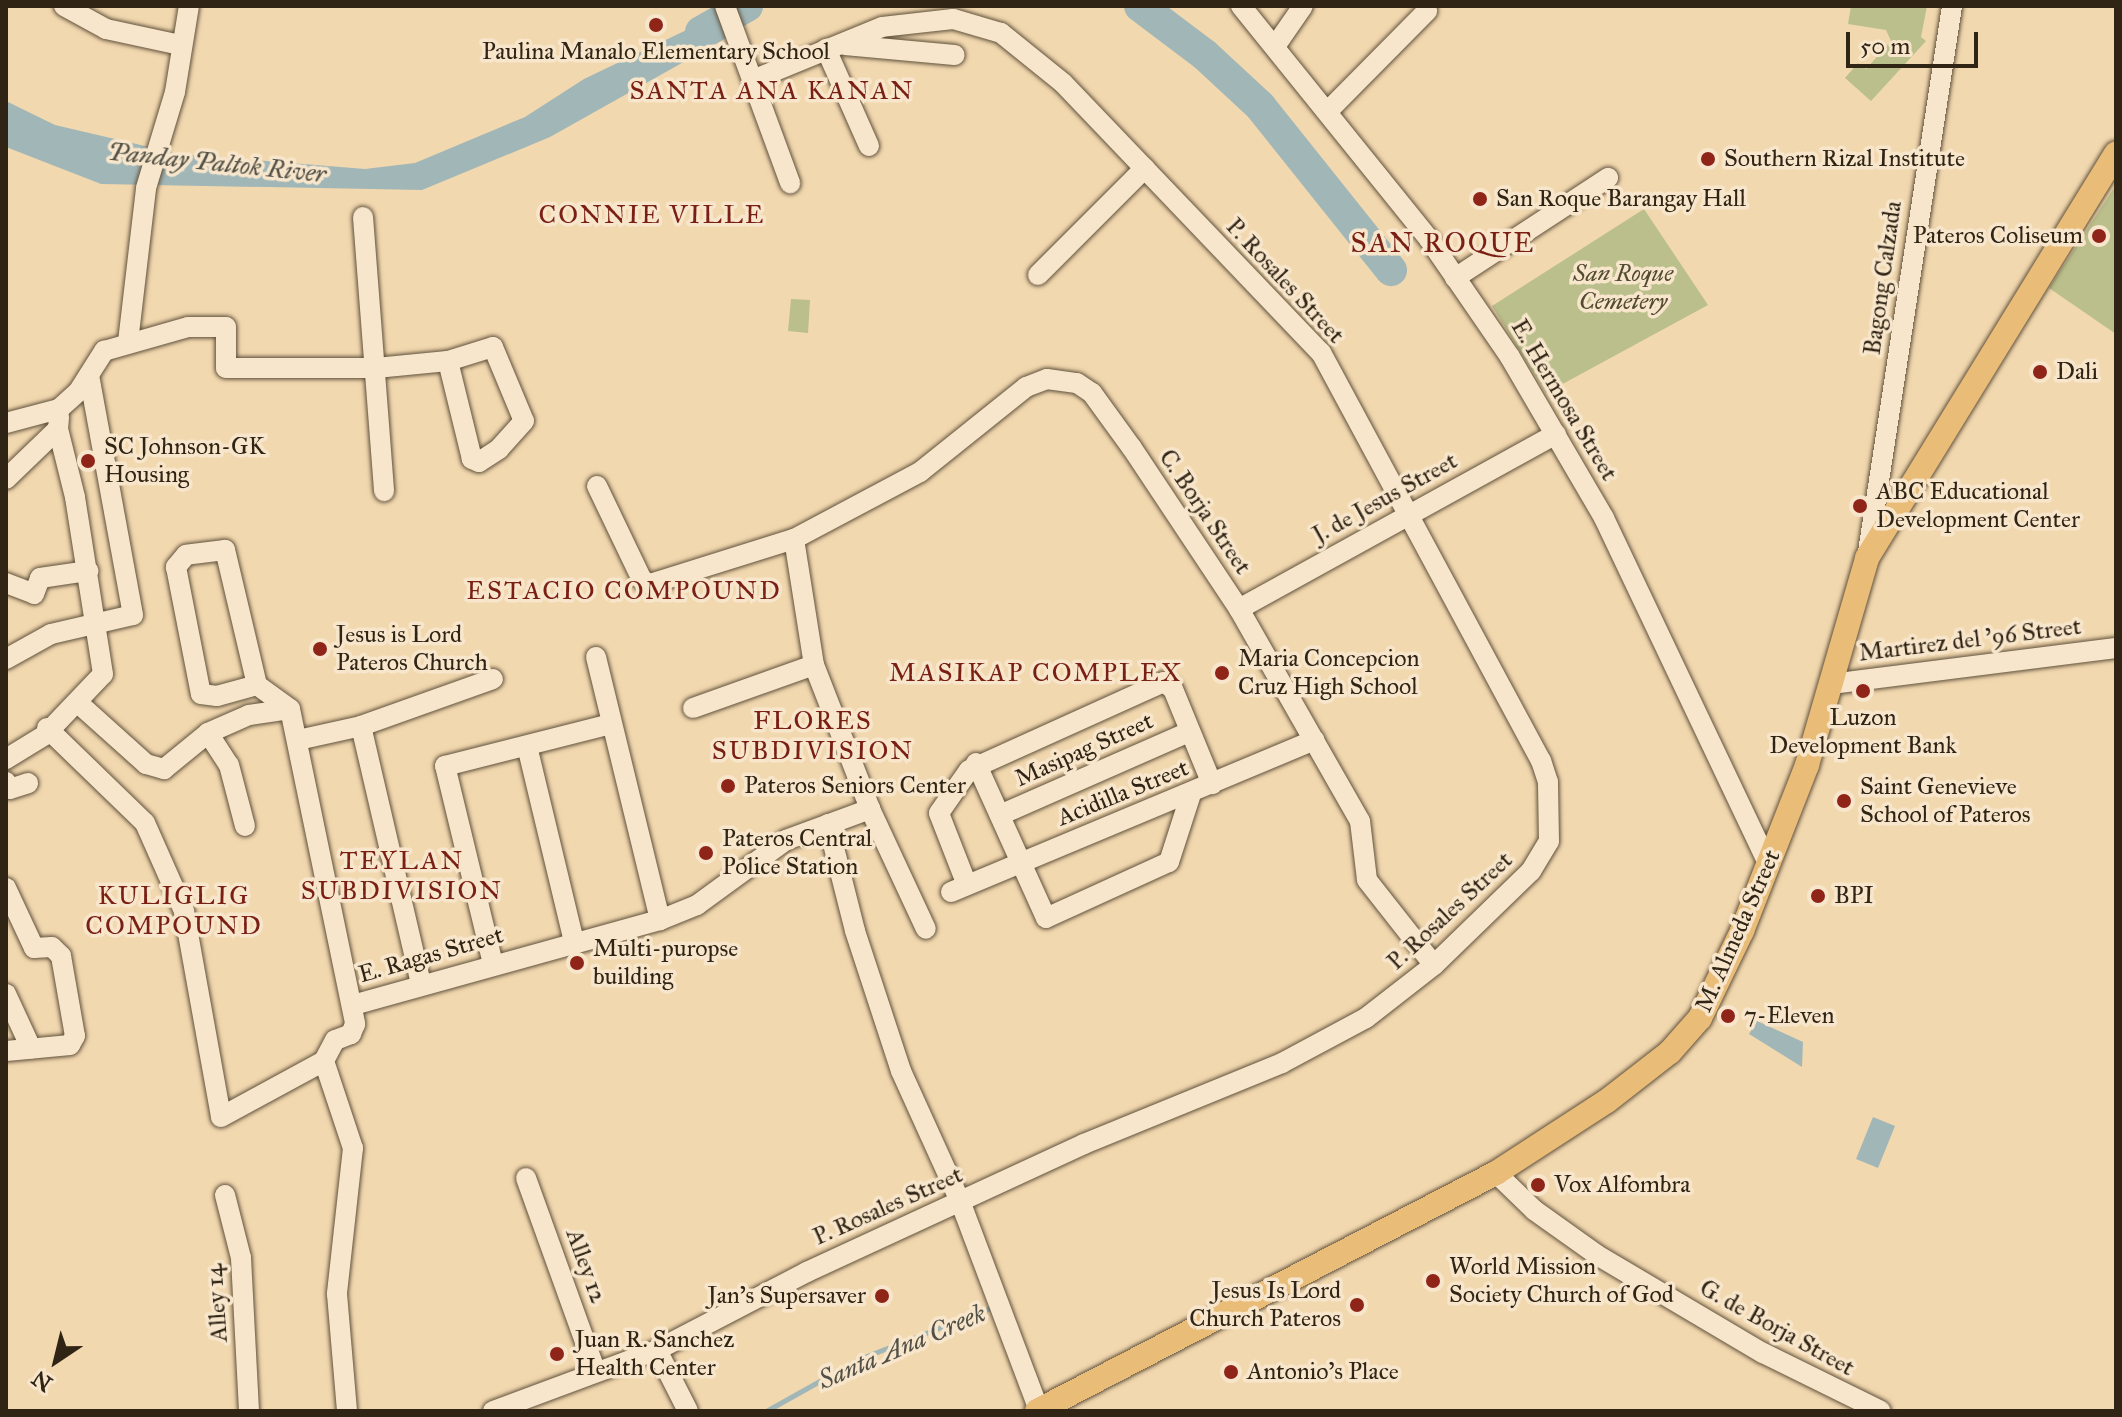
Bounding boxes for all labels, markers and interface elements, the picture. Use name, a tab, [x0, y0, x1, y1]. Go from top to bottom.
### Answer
marker: Paulina Manalo Elementary School	[647, 16, 665, 34]
scale bar	[1850, 16, 1982, 66]
text: 50 m	[1860, 31, 1910, 61]
place label: Paulina Manalo Elementary School	[482, 38, 830, 66]
district label: SANTA ANA KANAN	[630, 75, 914, 107]
water label: Panday Paltok River	[106, 136, 328, 190]
place label: Southern Rizal Institute	[1724, 145, 1965, 173]
marker: Southern Rizal Institute	[1699, 150, 1717, 168]
place label: San Roque Barangay Hall	[1496, 185, 1746, 213]
marker: San Roque Barangay Hall	[1471, 190, 1489, 208]
district label: CONNIE VILLE	[539, 199, 765, 231]
street label: Bagong Calzada	[1858, 199, 1908, 357]
street label: P. Rosales Street	[1220, 212, 1350, 350]
place label: Pateros Coliseum	[1913, 222, 2083, 250]
district label: SAN ROQUE	[1351, 226, 1535, 260]
marker: Pateros Coliseum	[2090, 227, 2108, 245]
park label: San Roque Cemetery	[1573, 260, 1673, 316]
street label: E. Hermosa Street	[1505, 314, 1623, 486]
place label: Dali	[2056, 358, 2098, 386]
marker: Dali	[2031, 363, 2049, 381]
place label: SC Johnson-GK Housing	[104, 433, 265, 489]
street label: C. Borja Street	[1153, 444, 1257, 580]
street label: J. de Jesus Street	[1308, 446, 1462, 550]
marker: SC Johnson-GK Housing	[79, 452, 97, 470]
place label: ABC Educational Development Center	[1876, 478, 2080, 534]
marker: ABC Educational Development Center	[1851, 497, 1869, 515]
district label: ESTACIO COMPOUND	[466, 575, 782, 607]
street label: Martirez del '96 Street	[1857, 612, 2083, 668]
place label: Jesus is Lord Pateros Church	[336, 621, 488, 677]
marker: Jesus is Lord Pateros Church	[311, 640, 329, 658]
place label: Maria Concepcion Cruz High School	[1238, 645, 1419, 701]
district label: MASIKAP COMPLEX	[889, 657, 1183, 689]
marker: Maria Concepcion Cruz High School	[1213, 664, 1231, 682]
marker: Luzon Development Bank	[1854, 682, 1872, 700]
place label: Luzon Development Bank	[1769, 704, 1957, 760]
district label: FLORES SUBDIVISION	[712, 705, 914, 766]
street label: Masipag Street	[1010, 707, 1158, 793]
street label: Acidilla Street	[1053, 754, 1193, 832]
place label: Pateros Seniors Center	[744, 772, 966, 800]
place label: Saint Genevieve School of Pateros	[1860, 773, 2031, 829]
marker: Pateros Seniors Center	[719, 777, 737, 795]
marker: Saint Genevieve School of Pateros	[1835, 792, 1853, 810]
place label: Pateros Central Police Station	[722, 825, 872, 881]
marker: Pateros Central Police Station	[697, 844, 715, 862]
district label: TEYLAN SUBDIVISION	[301, 845, 503, 906]
street label: M. Almeda Street	[1689, 845, 1787, 1017]
street label: P. Rosales Street	[1381, 846, 1519, 976]
district label: KULIGLIG COMPOUND	[85, 880, 263, 942]
place label: BPI	[1834, 882, 1874, 910]
marker: BPI	[1809, 887, 1827, 905]
street label: E. Ragas Street	[355, 921, 507, 989]
place label: Multi-puropse building	[593, 935, 738, 991]
marker: Multi-puropse building	[568, 954, 586, 972]
place label: 7-Eleven	[1744, 1002, 1834, 1030]
marker: 7-Eleven	[1719, 1007, 1737, 1025]
street label: P. Rosales Street	[809, 1160, 967, 1252]
place label: Vox Alfombra	[1554, 1171, 1690, 1199]
marker: Vox Alfombra	[1529, 1176, 1547, 1194]
street label: Alley 12	[559, 1225, 613, 1307]
place label: World Mission Society Church of God	[1449, 1253, 1674, 1309]
street label: Alley 14	[200, 1263, 234, 1343]
marker: World Mission Society Church of God	[1424, 1272, 1442, 1290]
street label: G. de Borja Street	[1695, 1274, 1859, 1382]
place label: Jesus Is Lord Church Pateros	[1189, 1277, 1341, 1333]
place label: Jan's Supersaver	[708, 1282, 866, 1310]
marker: Jan's Supersaver	[873, 1287, 891, 1305]
marker: Jesus Is Lord Church Pateros	[1348, 1296, 1366, 1314]
water label: Santa Ana Creek	[814, 1298, 990, 1396]
north arrow	[16, 1321, 96, 1401]
place label: Juan R. Sanchez Health Center	[575, 1326, 734, 1382]
marker: Juan R. Sanchez Health Center	[546, 1343, 568, 1365]
place label: Antonio's Place	[1247, 1358, 1399, 1386]
marker: Antonio's Place	[1222, 1363, 1240, 1381]
text: N	[27, 1365, 57, 1397]

